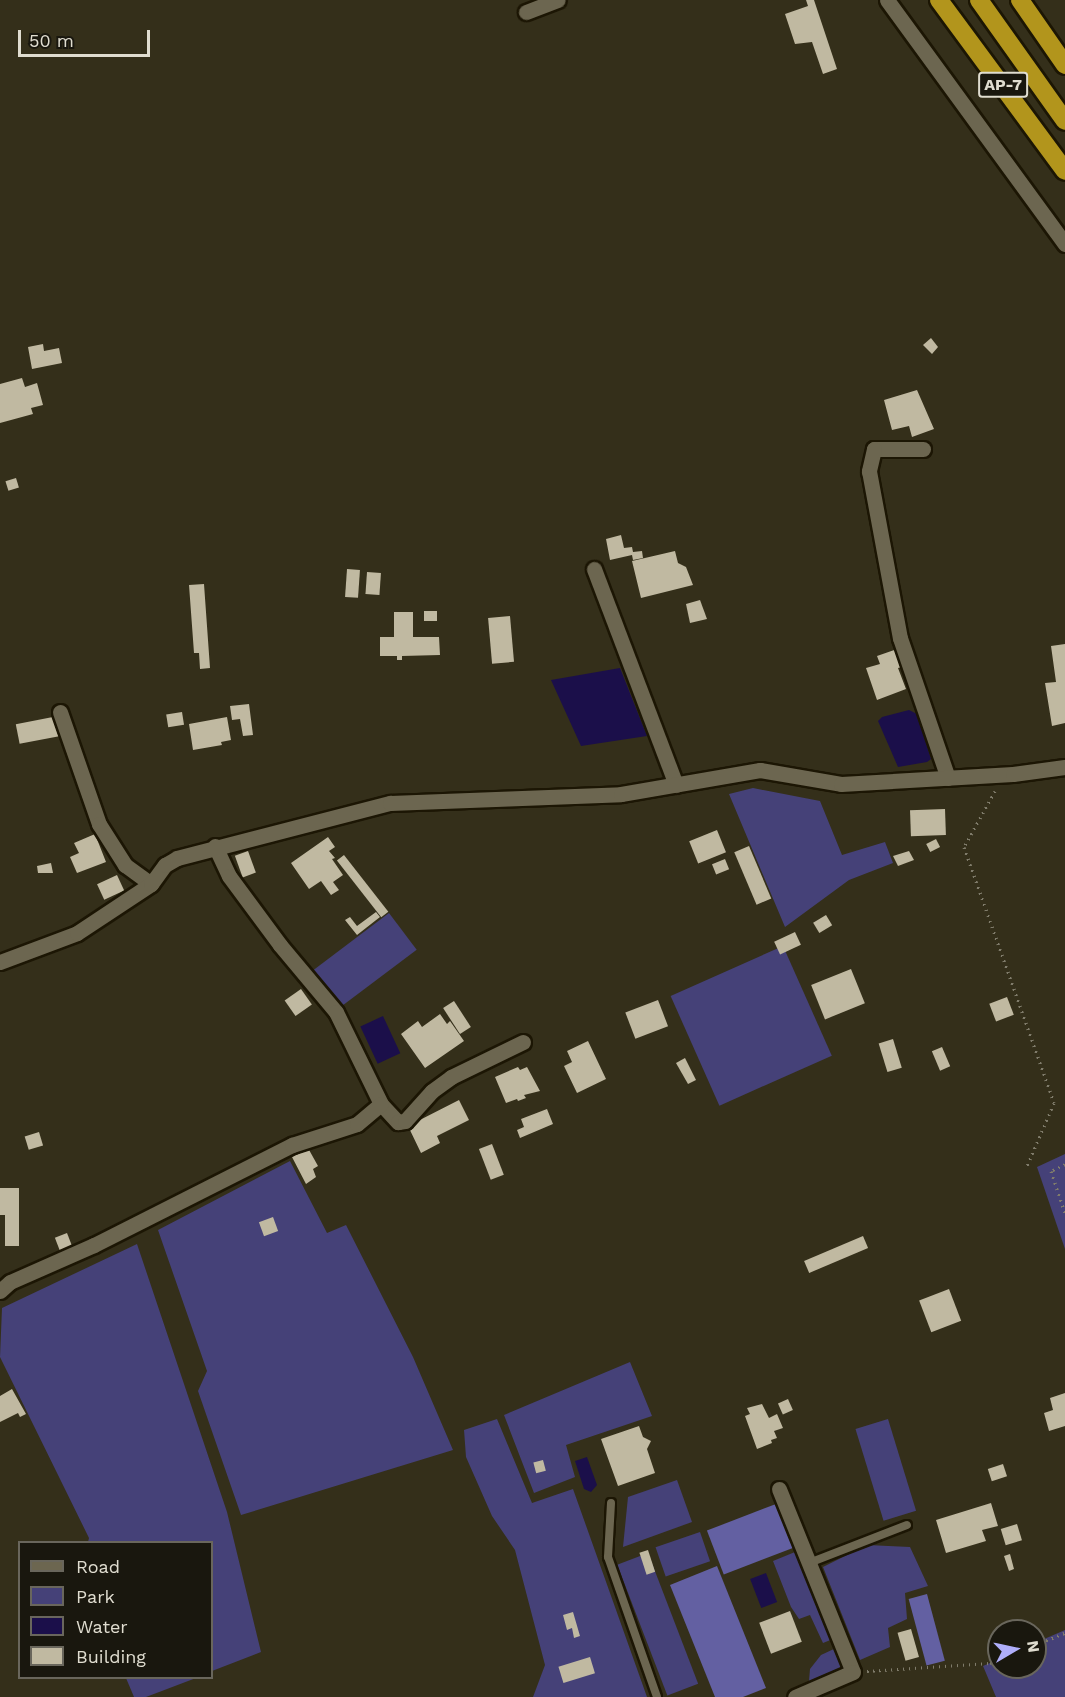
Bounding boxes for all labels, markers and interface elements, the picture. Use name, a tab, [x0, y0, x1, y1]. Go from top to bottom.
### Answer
scale bar	[21, 18, 153, 56]
text: 50 m	[29, 30, 74, 51]
road number: AP-7	[978, 72, 1028, 98]
legend	[18, 1541, 213, 1679]
text: Road	[76, 1556, 120, 1577]
text: Park	[76, 1586, 115, 1607]
text: Water	[76, 1616, 128, 1637]
north arrow	[987, 1619, 1047, 1679]
text: N	[1023, 1639, 1044, 1654]
text: Building	[76, 1646, 146, 1667]

